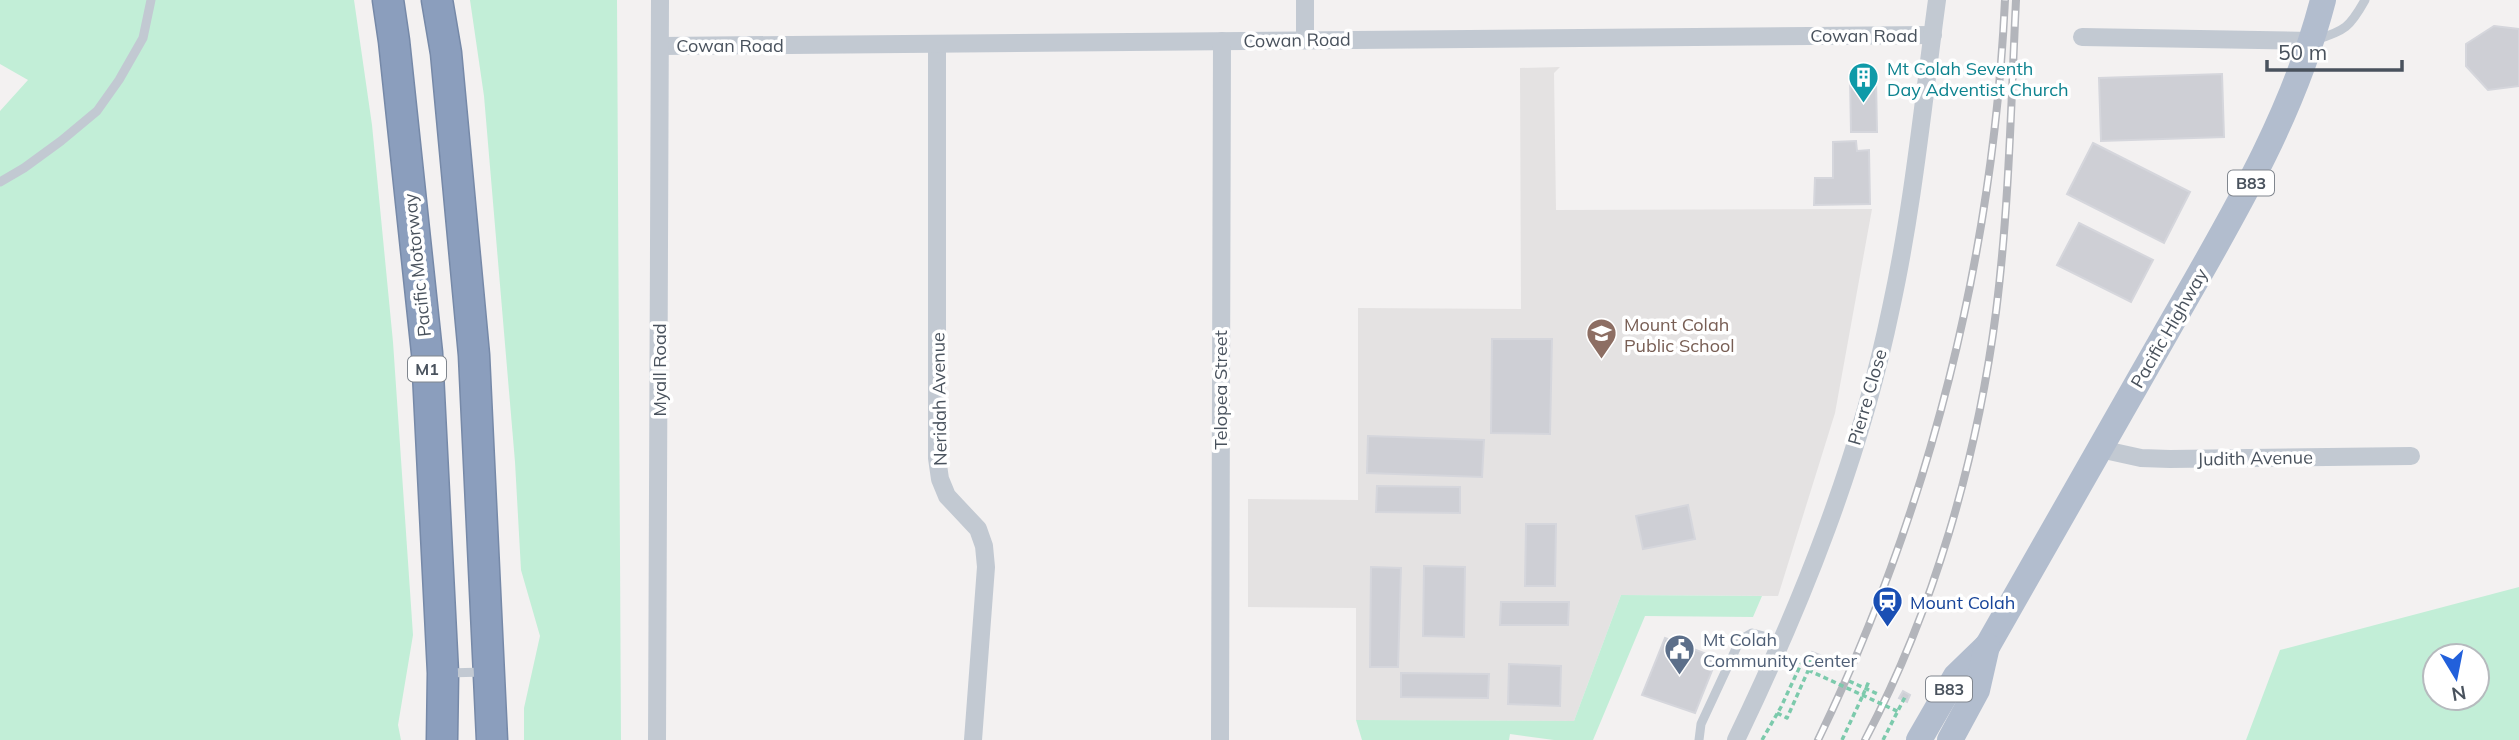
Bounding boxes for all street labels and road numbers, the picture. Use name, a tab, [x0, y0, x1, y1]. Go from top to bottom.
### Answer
street label: Cowan Road	[1810, 24, 1918, 47]
street label: Cowan Road	[1243, 28, 1351, 52]
street label: Cowan Road	[676, 34, 784, 57]
road number: B83	[2228, 170, 2274, 196]
street label: Pacific Motorway	[398, 192, 436, 338]
street label: Pacific Highway	[2125, 264, 2213, 392]
street label: Myall Road	[648, 323, 671, 417]
street label: Telopea Street	[1209, 330, 1232, 450]
street label: Neridah Avenue	[926, 332, 952, 466]
street label: Pierre Close	[1842, 346, 1892, 448]
road number: M1	[408, 356, 446, 382]
street label: Judith Avenue	[2197, 445, 2313, 471]
road number: B83	[1926, 676, 1972, 702]

